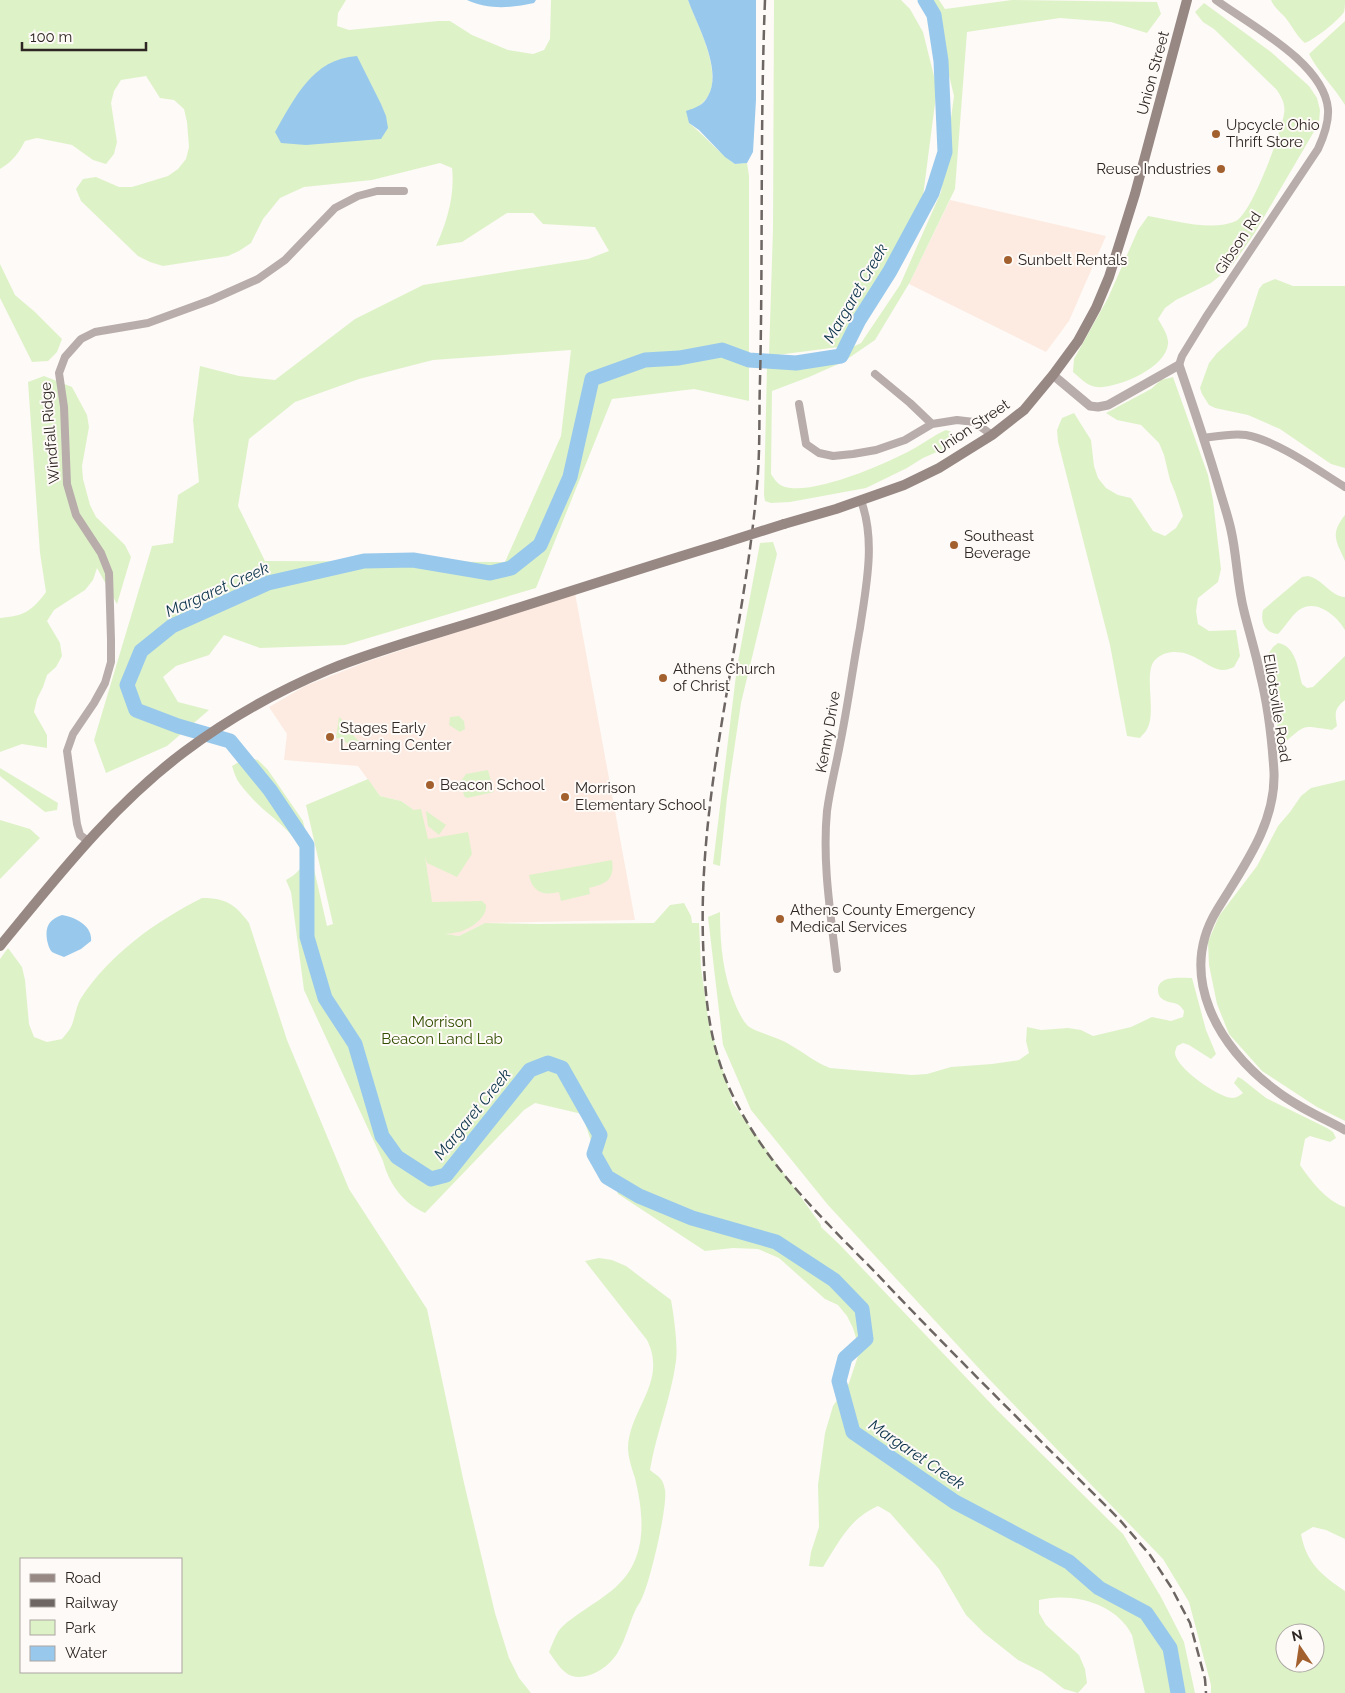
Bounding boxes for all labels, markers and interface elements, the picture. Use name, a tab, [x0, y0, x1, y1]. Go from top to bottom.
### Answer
scale bar	[22, 20, 146, 52]
text: 100 m	[30, 28, 72, 46]
street label: Union Street	[1133, 29, 1173, 117]
place label: Upcycle Ohio Thrift Store	[1226, 116, 1320, 151]
marker: Upcycle Ohio Thrift Store	[1210, 128, 1222, 140]
place label: Reuse Industries	[1096, 160, 1211, 178]
marker: Reuse Industries	[1215, 163, 1227, 175]
street label: Gibson Rd	[1211, 208, 1265, 278]
water label: Margaret Creek	[819, 240, 892, 346]
place label: Sunbelt Rentals	[1018, 251, 1127, 269]
marker: Sunbelt Rentals	[1002, 254, 1014, 266]
street label: Windfall Ridge	[37, 381, 63, 485]
street label: Union Street	[931, 395, 1013, 459]
place label: Southeast Beverage	[964, 527, 1034, 562]
marker: Southeast Beverage	[948, 539, 960, 551]
water label: Margaret Creek	[162, 558, 272, 621]
street label: Elliotsville Road	[1260, 653, 1294, 763]
place label: Athens Church of Christ	[673, 660, 775, 695]
marker: Athens Church of Christ	[657, 672, 669, 684]
street label: Kenny Drive	[812, 690, 844, 774]
place label: Stages Early Learning Center	[340, 719, 452, 754]
marker: Stages Early Learning Center	[324, 731, 336, 743]
place label: Beacon School	[440, 776, 546, 794]
marker: Beacon School	[424, 779, 436, 791]
place label: Morrison Elementary School	[575, 779, 707, 814]
marker: Morrison Elementary School	[559, 791, 571, 803]
place label: Athens County Emergency Medical Services	[790, 901, 975, 936]
marker: Athens County Emergency Medical Services	[774, 913, 786, 925]
park label: Morrison Beacon Land Lab	[381, 1013, 503, 1048]
water label: Margaret Creek	[430, 1065, 515, 1164]
water label: Margaret Creek	[865, 1415, 969, 1494]
legend	[20, 1558, 182, 1673]
text: Road	[65, 1569, 101, 1587]
text: Railway	[65, 1594, 118, 1612]
text: Park	[65, 1619, 96, 1637]
north arrow	[1275, 1623, 1325, 1673]
text: N	[1290, 1626, 1304, 1644]
text: Water	[65, 1644, 108, 1662]

